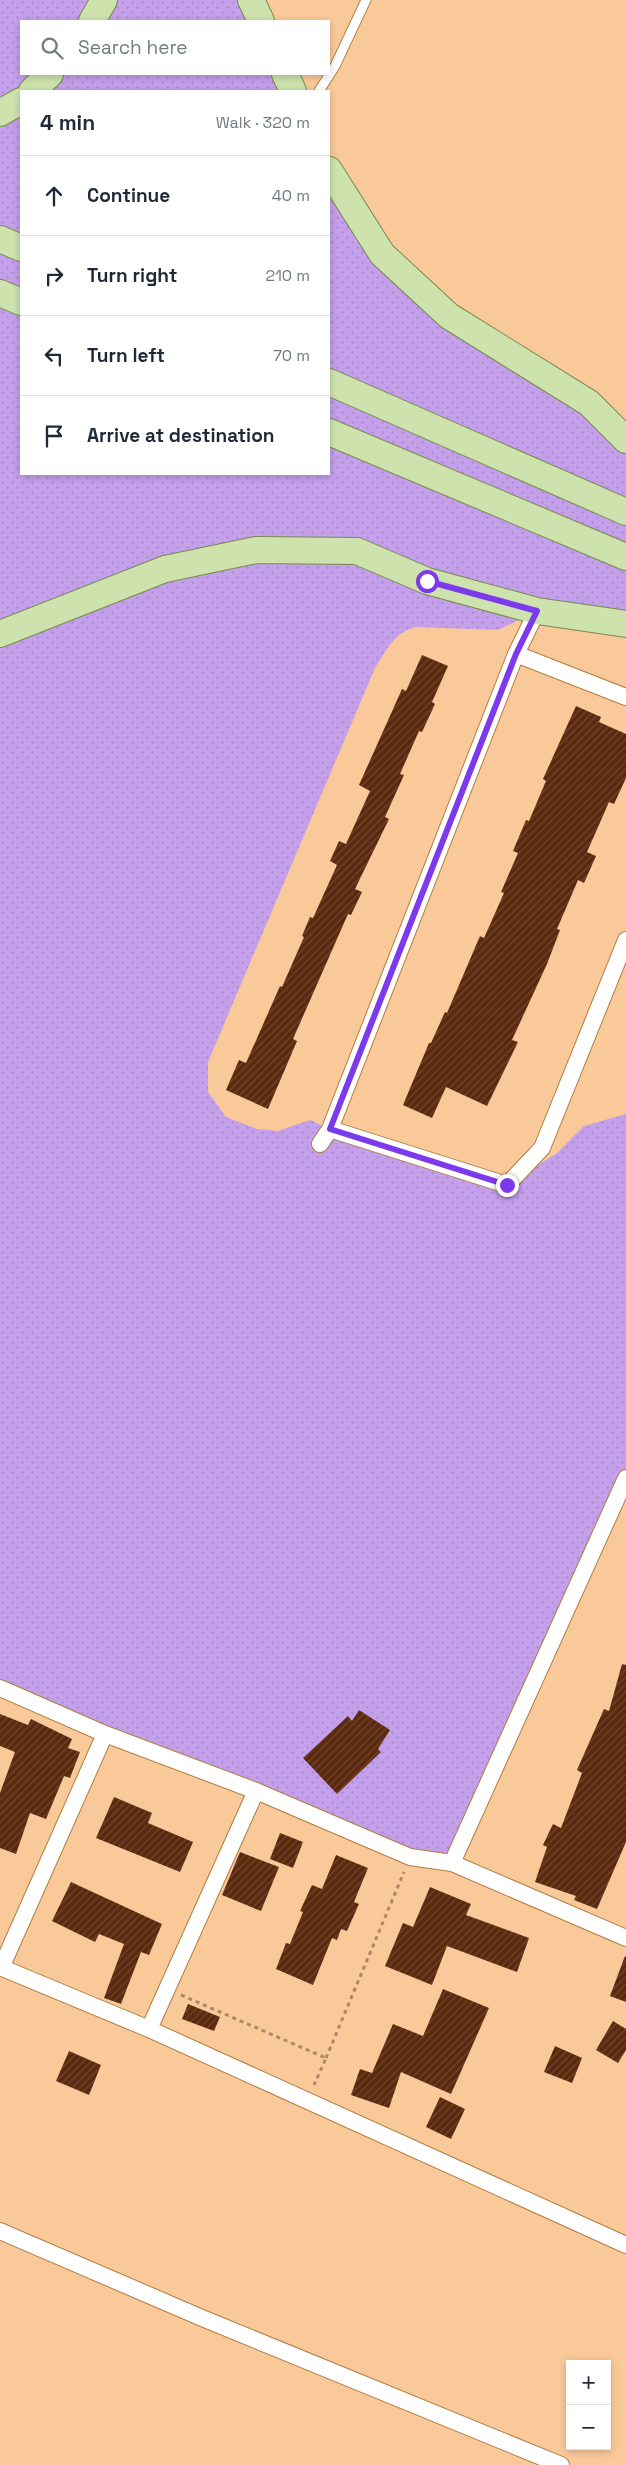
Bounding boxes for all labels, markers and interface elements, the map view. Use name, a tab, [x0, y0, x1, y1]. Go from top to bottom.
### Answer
search box	[20, 20, 330, 75]
icon: search	[38, 34, 66, 62]
text: Search here	[78, 35, 188, 60]
text: 4 min	[40, 109, 95, 136]
text: Walk · 320 m	[216, 112, 310, 133]
icon: ahead	[40, 182, 68, 210]
text: Continue	[87, 183, 170, 208]
text: 40 m	[272, 185, 310, 206]
icon: right	[40, 262, 68, 290]
text: Turn right	[87, 263, 177, 288]
text: 210 m	[266, 265, 310, 286]
icon: left	[40, 342, 68, 370]
text: Turn left	[87, 343, 165, 368]
text: 70 m	[273, 345, 310, 366]
icon: arrive	[40, 422, 68, 450]
text: Arrive at destination	[87, 423, 275, 448]
route start	[416, 570, 439, 593]
route end	[496, 1174, 519, 1197]
map controls	[566, 2360, 611, 2450]
button: +	[566, 2360, 611, 2405]
button: −	[566, 2405, 611, 2450]

